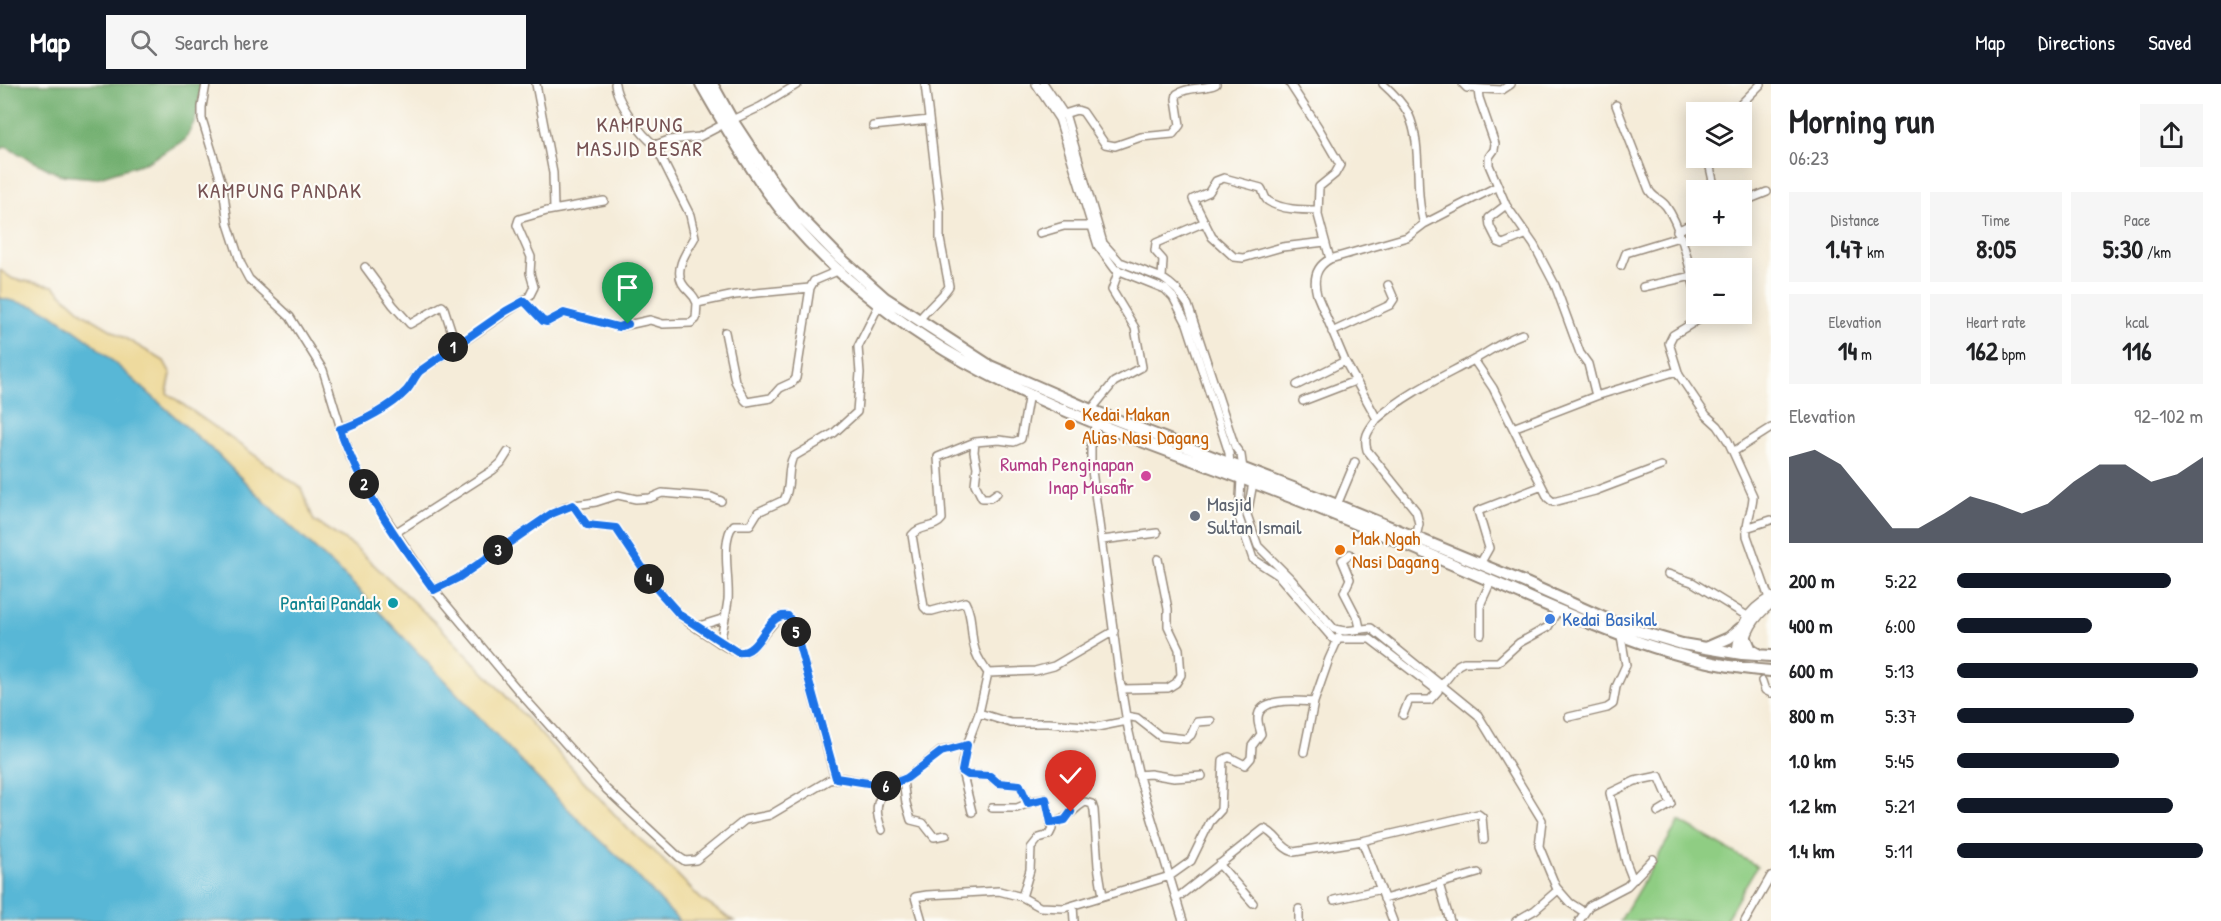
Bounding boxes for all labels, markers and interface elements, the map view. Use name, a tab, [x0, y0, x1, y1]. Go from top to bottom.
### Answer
search box	[106, 15, 526, 69]
text: Map	[30, 23, 70, 61]
icon: search	[127, 26, 160, 59]
text: Search here	[175, 27, 269, 57]
text: Map	[1975, 28, 2005, 57]
text: Directions	[2038, 28, 2115, 57]
text: Saved	[2148, 28, 2191, 57]
text: Morning run	[1789, 99, 1935, 143]
map controls	[1686, 102, 1752, 324]
button: layers	[1686, 102, 1752, 168]
button: share	[2140, 104, 2203, 167]
district label: KAMPUNG MASJID BESAR	[576, 110, 704, 163]
text: 06:23	[1789, 144, 1829, 171]
district label: KAMPUNG PANDAK	[197, 176, 363, 205]
button: +	[1686, 180, 1752, 246]
text: Distance	[1831, 209, 1879, 231]
text: Time	[1982, 209, 2010, 231]
text: Pace	[2124, 209, 2150, 231]
text: 1.47	[1826, 231, 1863, 266]
text: 8:05	[1976, 231, 2016, 266]
text: 5:30	[2103, 231, 2143, 266]
text: km	[1863, 241, 1884, 263]
text: /km	[2143, 241, 2171, 263]
button: −	[1686, 258, 1752, 324]
pin	[602, 262, 653, 324]
icon: arrive	[611, 271, 644, 304]
text: Elevation	[1828, 311, 1882, 333]
text: Heart rate	[1966, 311, 2026, 333]
text: kcal	[2125, 311, 2149, 333]
pin: 1	[438, 332, 468, 362]
text: 14	[1838, 333, 1857, 368]
text: 162	[1966, 333, 1998, 368]
text: 116	[2122, 333, 2152, 368]
text: 1	[450, 336, 456, 358]
text: m	[1857, 343, 1872, 365]
text: bpm	[1998, 343, 2026, 365]
place label: Kedai Makan Alias Nasi Dagang	[1082, 400, 1209, 450]
text: Elevation	[1789, 402, 1855, 429]
text: 92–102 m	[2134, 402, 2203, 429]
marker: Kedai Makan Alias Nasi Dagang	[1063, 418, 1077, 432]
place label: Rumah Penginapan Inap Musafir	[1000, 450, 1134, 500]
pin: 2	[349, 469, 379, 499]
marker: Rumah Penginapan Inap Musafir	[1139, 469, 1153, 483]
text: 2	[360, 473, 368, 495]
place label: Masjid Sultan Ismail	[1207, 490, 1302, 540]
marker: Masjid Sultan Ismail	[1188, 509, 1202, 523]
place label: Mak Ngah Nasi Dagang	[1352, 524, 1439, 574]
pin: 3	[483, 535, 513, 565]
text: 3	[494, 539, 502, 561]
marker: Mak Ngah Nasi Dagang	[1333, 543, 1347, 557]
pin: 4	[634, 564, 664, 594]
text: 200 m	[1789, 567, 1834, 594]
text: 5:22	[1885, 567, 1917, 594]
text: 4	[646, 568, 652, 590]
place label: Pantai Pandak	[280, 589, 381, 616]
marker: Pantai Pandak	[386, 596, 400, 610]
place label: Kedai Basikal	[1562, 605, 1657, 632]
marker: Kedai Basikal	[1543, 612, 1557, 626]
text: 400 m	[1789, 612, 1833, 639]
text: 6:00	[1885, 612, 1916, 639]
pin: 5	[781, 617, 811, 647]
text: 5	[793, 621, 799, 643]
text: 600 m	[1789, 657, 1833, 684]
text: 5:13	[1885, 657, 1914, 684]
text: 800 m	[1789, 702, 1834, 729]
text: 5:37	[1885, 702, 1917, 729]
text: 1.0 km	[1789, 747, 1836, 774]
text: 5:45	[1885, 747, 1914, 774]
pin	[1045, 750, 1096, 812]
icon: check	[1054, 759, 1087, 792]
pin: 6	[871, 771, 901, 801]
text: 6	[883, 775, 889, 797]
text: 1.2 km	[1789, 792, 1836, 819]
text: 5:21	[1885, 792, 1915, 819]
text: 1.4 km	[1789, 837, 1835, 864]
text: 5:11	[1885, 837, 1913, 864]

